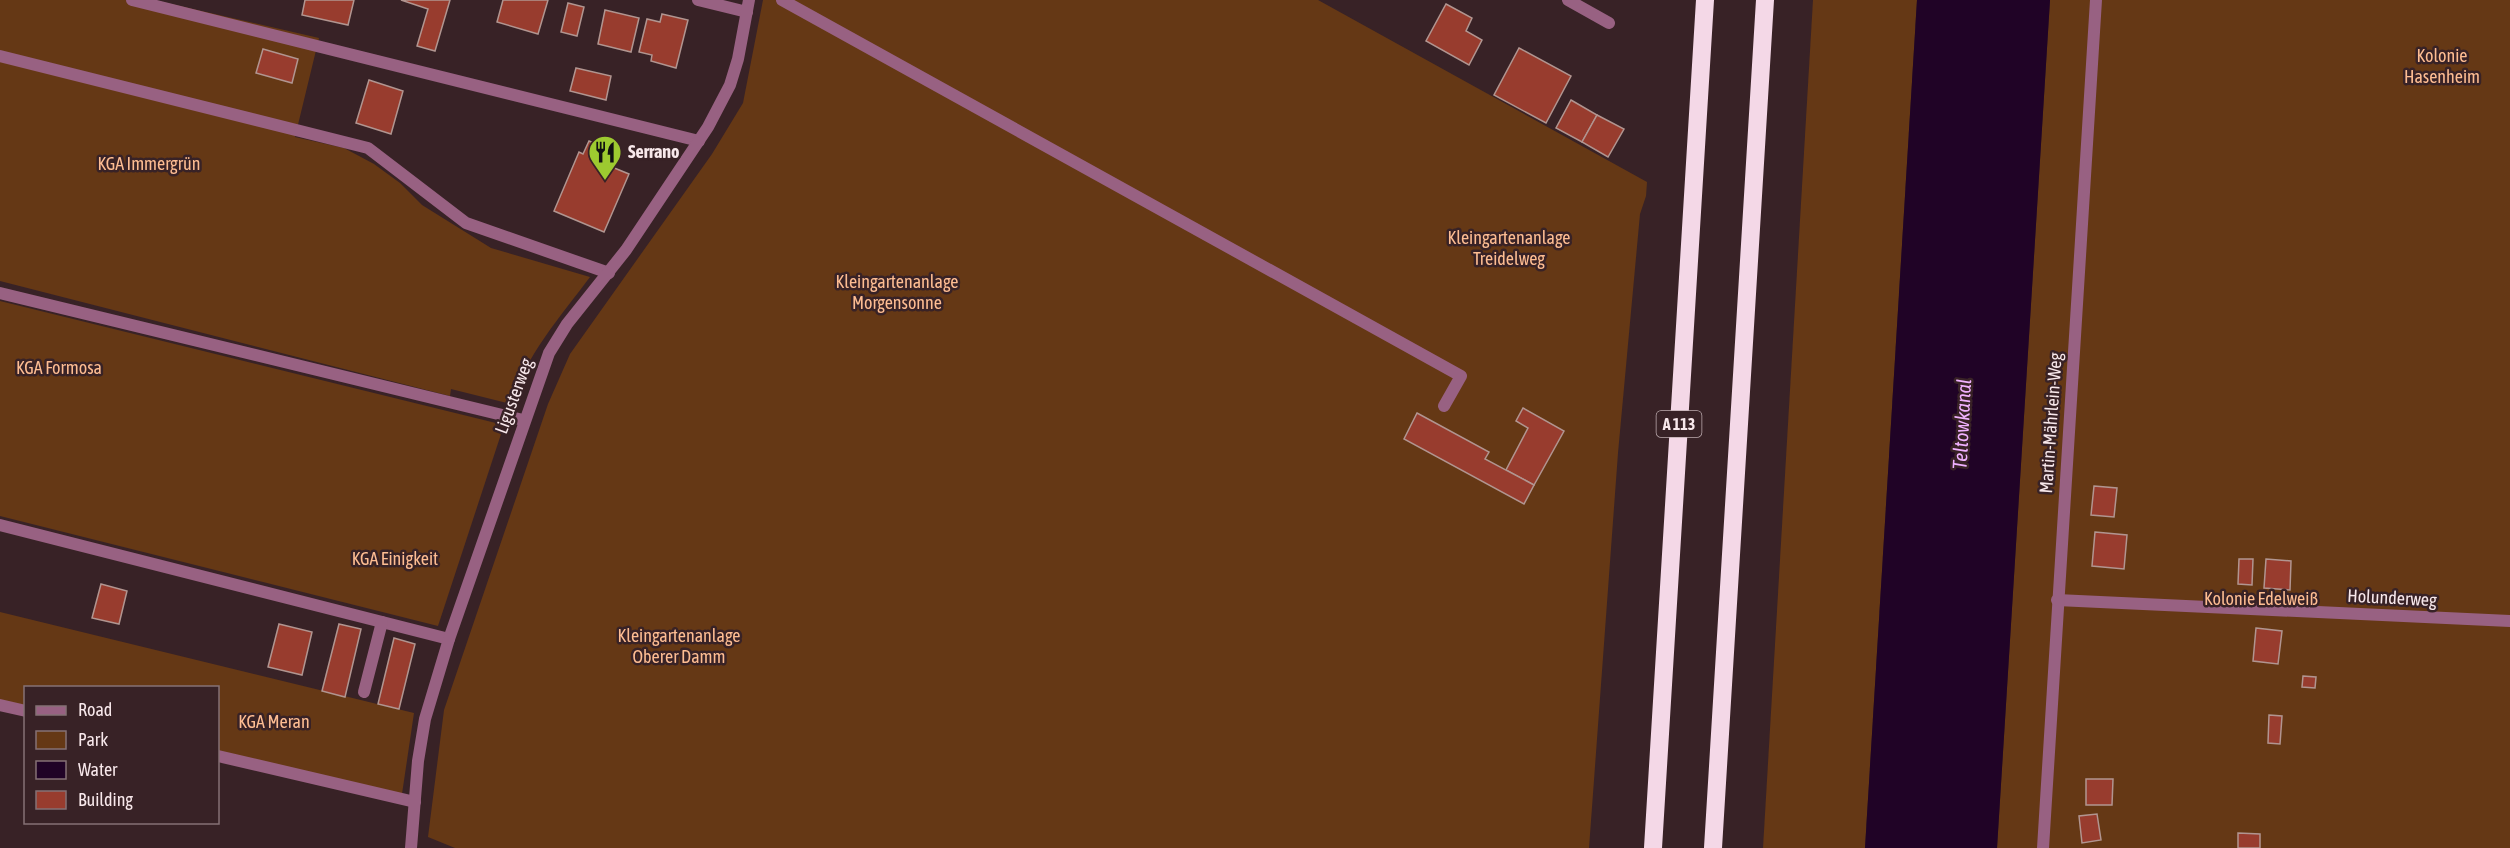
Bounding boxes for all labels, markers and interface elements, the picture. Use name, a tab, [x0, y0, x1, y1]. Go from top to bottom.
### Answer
park label: Kolonie Hasenheim	[2404, 45, 2480, 87]
restaurant icon: Serrano	[587, 134, 623, 181]
place label: Serrano	[628, 141, 680, 162]
park label: KGA Immergrün	[97, 153, 201, 174]
park label: Kleingartenanlage Treidelweg	[1447, 227, 1571, 269]
park label: Kleingartenanlage Morgensonne	[835, 271, 959, 313]
street label: Martin-Mährlein-Weg	[2035, 352, 2066, 494]
street label: Ligusterweg	[490, 355, 537, 436]
park label: KGA Formosa	[16, 357, 102, 378]
water label: Teltowkanal	[1948, 378, 1975, 470]
road number: A 113	[1656, 411, 1702, 437]
park label: KGA Einigkeit	[352, 548, 438, 569]
street label: Holunderweg	[2347, 585, 2438, 610]
park label: Kolonie Edelweiß	[2204, 588, 2318, 609]
park label: Kleingartenanlage Oberer Damm	[617, 625, 741, 667]
legend	[24, 686, 219, 824]
text: Road	[78, 699, 112, 720]
park label: KGA Meran	[238, 711, 310, 732]
text: Park	[78, 729, 108, 750]
text: Water	[78, 759, 118, 780]
text: Building	[78, 789, 133, 810]

